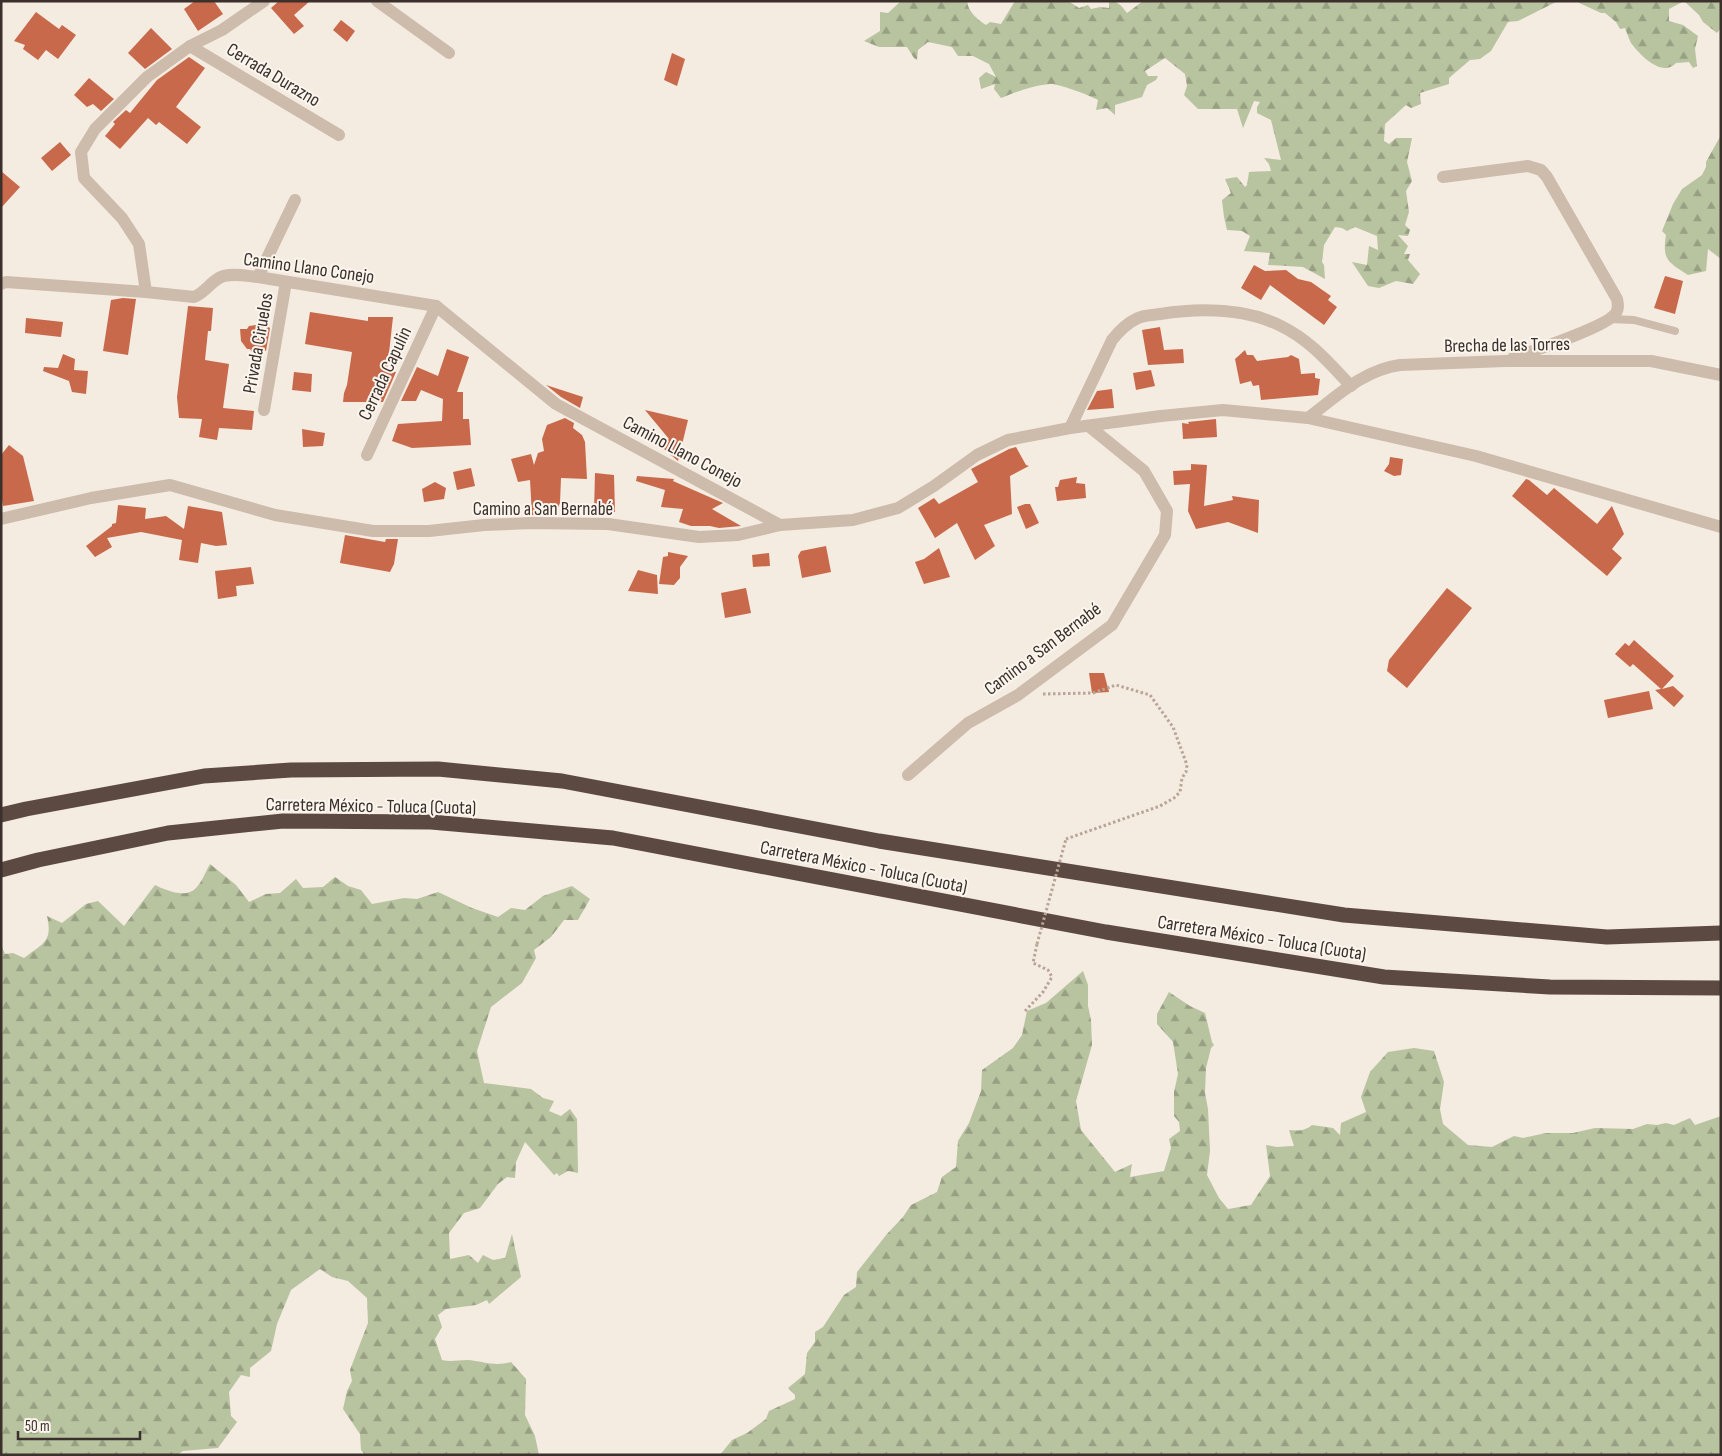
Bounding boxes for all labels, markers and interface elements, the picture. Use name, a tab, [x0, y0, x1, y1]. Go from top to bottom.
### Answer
street label: Cerrada Durazno	[222, 38, 324, 112]
street label: Camino Llano Conejo	[242, 248, 376, 289]
street label: Privada Ciruelos	[238, 291, 279, 395]
street label: Cerrada Capulin	[354, 323, 417, 424]
street label: Brecha de las Torres	[1444, 333, 1570, 358]
street label: Camino Llano Conejo	[619, 411, 746, 493]
street label: Camino a San Bernabé	[473, 498, 613, 521]
street label: Camino a San Bernabé	[980, 598, 1106, 701]
street label: Carretera México - Toluca (Cuota)	[265, 793, 477, 820]
street label: Carretera México - Toluca (Cuota)	[758, 836, 969, 899]
street label: Carretera México - Toluca (Cuota)	[1156, 911, 1368, 966]
scale bar	[18, 1408, 140, 1440]
text: 50 m	[25, 1417, 50, 1436]

